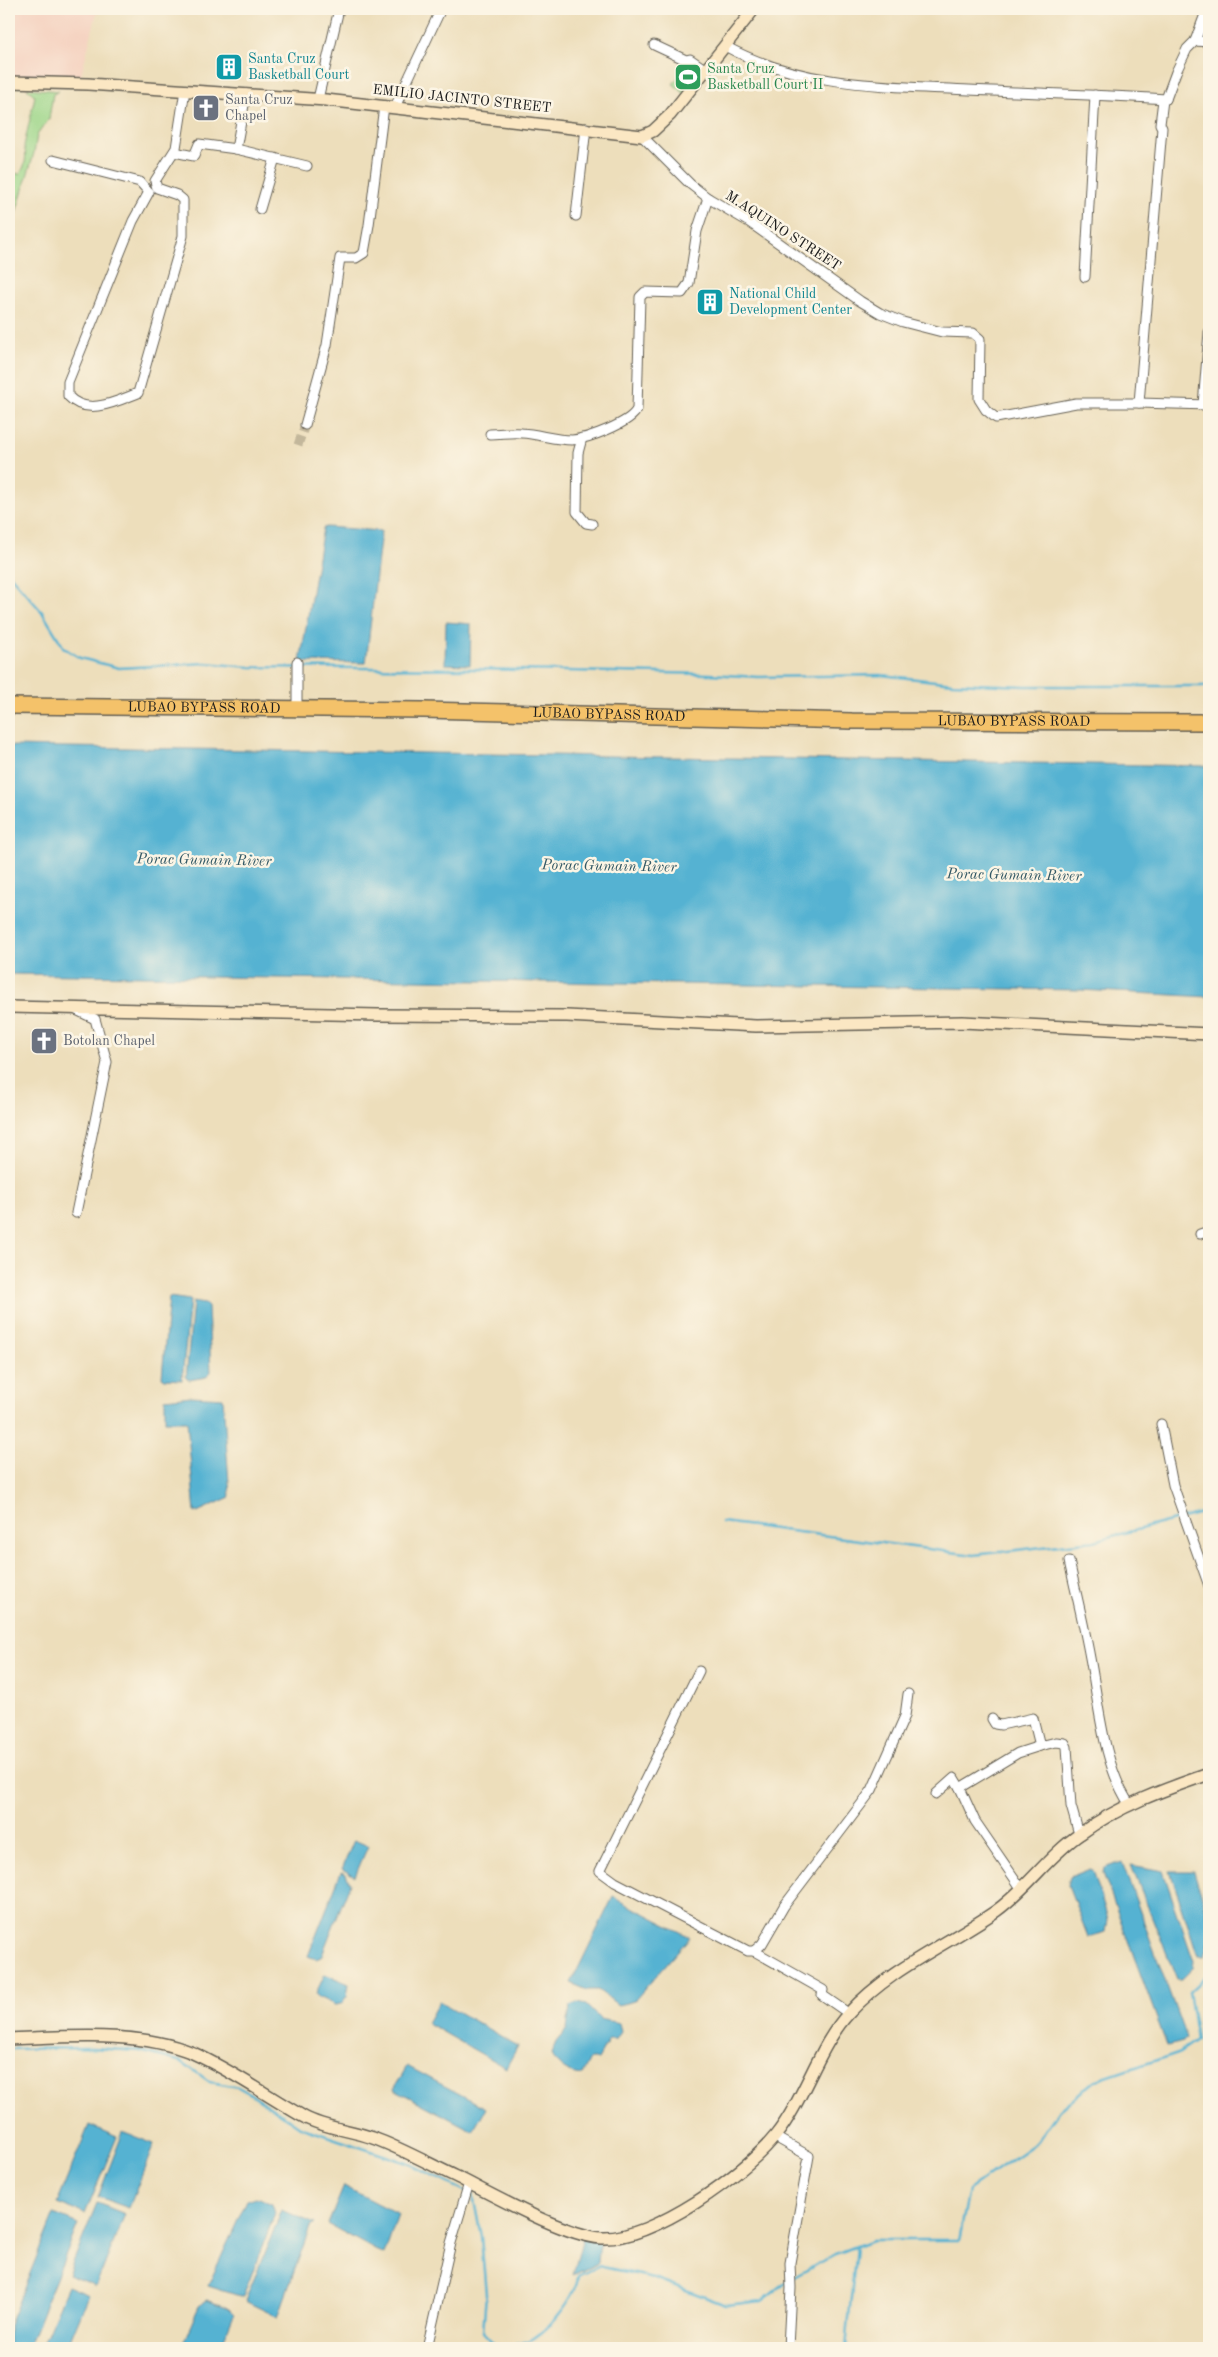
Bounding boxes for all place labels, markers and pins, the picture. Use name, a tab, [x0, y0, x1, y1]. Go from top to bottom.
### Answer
building icon: Santa Cruz Basketball Court	[214, 52, 244, 82]
place label: Santa Cruz Basketball Court	[248, 52, 349, 82]
sports icon: Santa Cruz Basketball Court II	[673, 62, 703, 92]
place label: Santa Cruz Basketball Court II	[707, 62, 823, 92]
church icon: Santa Cruz Chapel	[191, 93, 221, 123]
place label: Santa Cruz Chapel	[225, 93, 293, 123]
building icon: National Child Development Center	[695, 287, 725, 317]
place label: National Child Development Center	[729, 287, 852, 317]
church icon: Botolan Chapel	[29, 1026, 59, 1056]
place label: Botolan Chapel	[63, 1034, 155, 1048]

